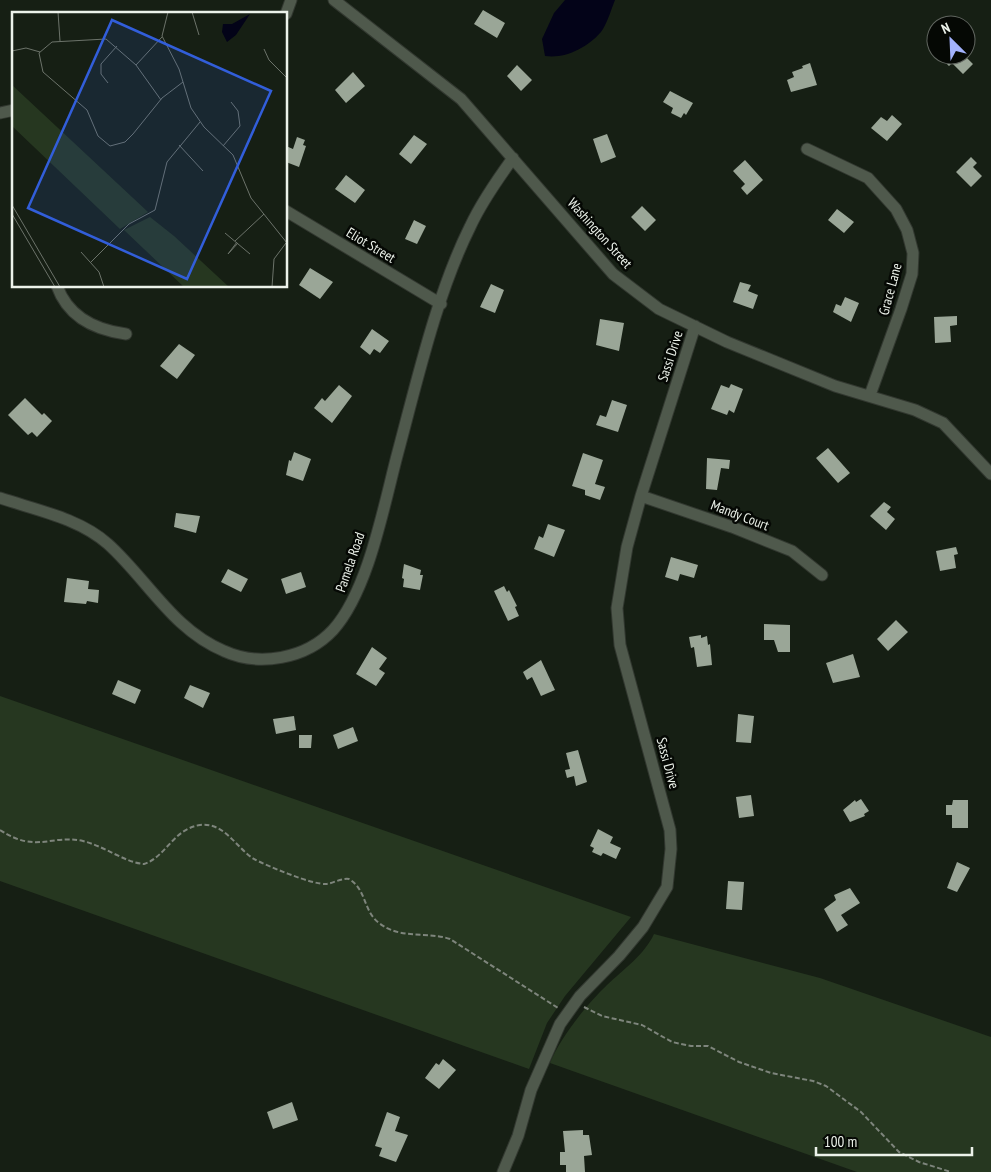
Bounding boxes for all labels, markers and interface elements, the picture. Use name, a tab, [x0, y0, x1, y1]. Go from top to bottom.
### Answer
inset map	[12, 12, 288, 288]
north arrow	[926, 15, 976, 65]
text: N	[939, 18, 953, 38]
street label: Washington Street	[564, 194, 636, 272]
street label: Eliot Street	[343, 223, 399, 267]
street label: Grace Lane	[874, 261, 906, 317]
street label: Sassi Drive	[653, 328, 687, 384]
street label: Mandy Court	[708, 496, 772, 534]
street label: Pamela Road	[331, 530, 369, 594]
street label: Sassi Drive	[653, 735, 684, 791]
scale bar	[816, 1124, 972, 1156]
text: 100 m	[824, 1132, 857, 1151]

